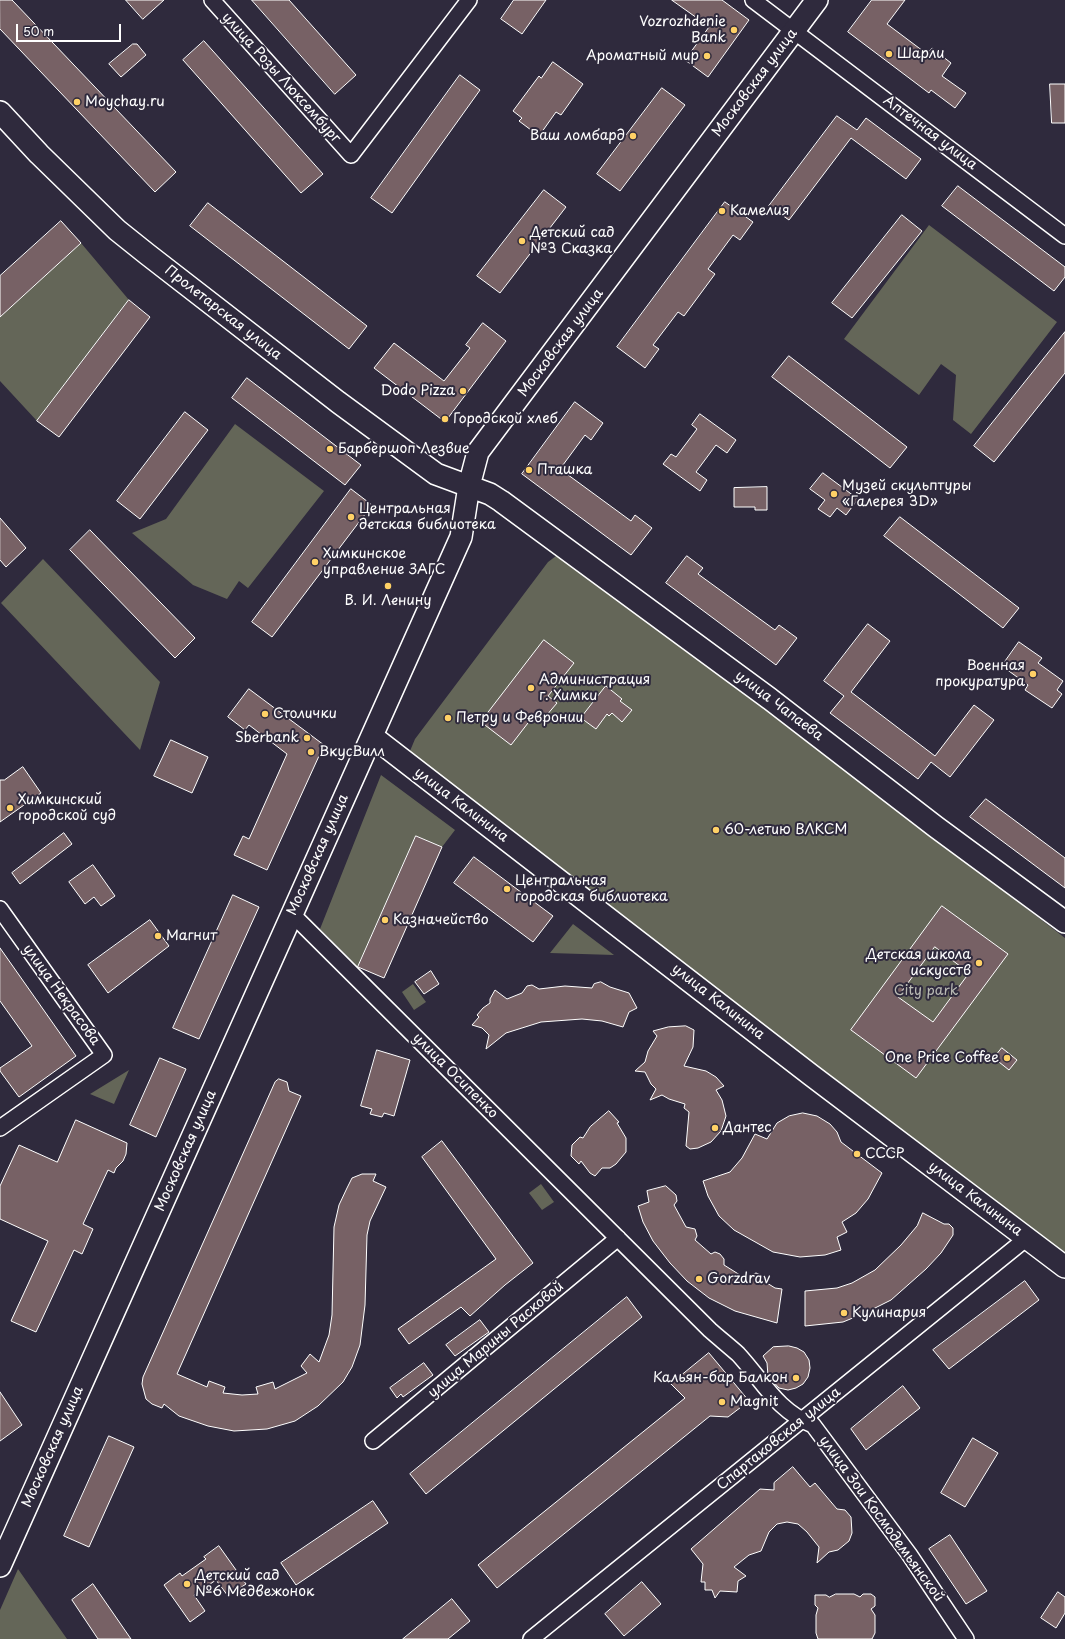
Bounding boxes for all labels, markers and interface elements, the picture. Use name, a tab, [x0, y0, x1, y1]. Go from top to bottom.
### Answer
street label: улица Розы Люксембург	[218, 9, 344, 147]
place label: Vozrozhdenie Bank	[639, 14, 726, 46]
scale bar	[18, 16, 123, 42]
text: 50 m	[23, 22, 54, 40]
marker: Vozrozhdenie Bank	[729, 25, 739, 35]
street label: Московская улица	[709, 26, 801, 140]
place label: Шарли	[897, 46, 944, 62]
place label: Ароматный мир	[586, 48, 699, 64]
marker: Шарли	[884, 49, 894, 59]
marker: Ароматный мир	[702, 51, 712, 61]
street label: Аптечная улица	[880, 92, 980, 174]
place label: Moychay.ru	[85, 94, 165, 110]
marker: Moychay.ru	[72, 97, 82, 107]
place label: Ваш ломбард	[530, 128, 625, 144]
marker: Ваш ломбард	[628, 131, 638, 141]
place label: Камелия	[730, 203, 789, 219]
marker: Камелия	[717, 206, 727, 216]
place label: Детский сад №3 Сказка	[530, 225, 615, 258]
marker: Детский сад №3 Сказка	[517, 236, 527, 246]
street label: Пролетарская улица	[161, 262, 285, 364]
street label: Московская улица	[515, 286, 607, 400]
place label: Dodo Pizza	[380, 383, 455, 399]
marker: Dodo Pizza	[458, 386, 468, 396]
place label: Городской хлеб	[453, 411, 558, 427]
marker: Городской хлеб	[440, 414, 450, 424]
place label: Барбершоп Лезвие	[338, 441, 470, 457]
marker: Барбершоп Лезвие	[325, 444, 335, 454]
place label: Пташка	[537, 462, 592, 478]
marker: Пташка	[524, 465, 534, 475]
place label: Музей скульптуры «Галерея 3D»	[842, 478, 971, 510]
marker: Музей скульптуры «Галерея 3D»	[829, 489, 839, 499]
place label: Центральная детская библиотека	[359, 501, 496, 534]
marker: Центральная детская библиотека	[346, 512, 356, 522]
place label: Химкинское управление ЗАГС	[323, 546, 446, 578]
marker: Химкинское управление ЗАГС	[310, 557, 320, 567]
marker: В. И. Ленину	[383, 581, 393, 591]
place label: В. И. Ленину	[345, 593, 431, 609]
place label: Военная прокуратура	[935, 658, 1025, 690]
street label: улица Чапаева	[732, 667, 826, 745]
marker: Военная прокуратура	[1028, 669, 1038, 679]
place label: Администрация г. Химки	[539, 672, 650, 704]
marker: Администрация г. Химки	[526, 683, 536, 693]
place label: Столички	[273, 706, 337, 722]
marker: Столички	[260, 709, 270, 719]
place label: Петру и Февронии	[456, 710, 583, 726]
marker: Петру и Февронии	[443, 713, 453, 723]
place label: Sberbank	[235, 730, 299, 746]
marker: Sberbank	[302, 733, 312, 743]
place label: ВкусВилл	[319, 744, 385, 760]
marker: ВкусВилл	[306, 747, 316, 757]
street label: улица Калинина	[411, 764, 511, 846]
place label: Химкинский городской суд	[18, 792, 116, 824]
street label: Московская улица	[284, 792, 352, 918]
marker: Химкинский городской суд	[5, 803, 15, 813]
place label: 60-летию ВЛКСМ	[724, 822, 847, 838]
marker: 60-летию ВЛКСМ	[711, 825, 721, 835]
place label: Центральная городская библиотека	[515, 873, 668, 906]
marker: Центральная городская библиотека	[502, 884, 512, 894]
place label: Казначейство	[393, 912, 489, 928]
marker: Казначейство	[380, 915, 390, 925]
place label: Магнит	[166, 928, 217, 944]
marker: Магнит	[153, 931, 163, 941]
street label: улица Некрасова	[19, 941, 103, 1049]
place label: Детская школа искусств	[866, 947, 971, 980]
marker: Детская школа искусств	[974, 958, 984, 968]
street label: улица Калинина	[668, 960, 768, 1044]
park label: City park	[894, 983, 958, 999]
street label: улица Осипенко	[409, 1030, 501, 1122]
place label: One Price Coffee	[885, 1050, 999, 1066]
marker: One Price Coffee	[1002, 1053, 1012, 1063]
street label: Московская улица	[152, 1088, 220, 1214]
place label: Дантес	[723, 1120, 772, 1136]
marker: Дантес	[710, 1123, 720, 1133]
place label: СССР	[865, 1146, 904, 1162]
marker: СССР	[852, 1149, 862, 1159]
street label: улица Калинина	[925, 1158, 1025, 1240]
place label: Gorzdrav	[707, 1271, 770, 1287]
marker: Gorzdrav	[694, 1274, 704, 1284]
street label: улица Марины Расковой	[425, 1278, 567, 1402]
place label: Кулинария	[852, 1305, 926, 1321]
marker: Кулинария	[839, 1308, 849, 1318]
place label: Кальян-бар Балкон	[653, 1370, 788, 1386]
marker: Кальян-бар Балкон	[791, 1373, 801, 1383]
street label: Московская улица	[19, 1384, 87, 1510]
street label: Спартаковская улица	[714, 1384, 844, 1494]
place label: Magnit	[730, 1394, 778, 1410]
marker: Magnit	[717, 1397, 727, 1407]
street label: улица Зои Космодемьянской	[815, 1433, 947, 1605]
place label: Детский сад №6 Медвежонок	[195, 1568, 314, 1600]
marker: Детский сад №6 Медвежонок	[182, 1579, 192, 1589]

